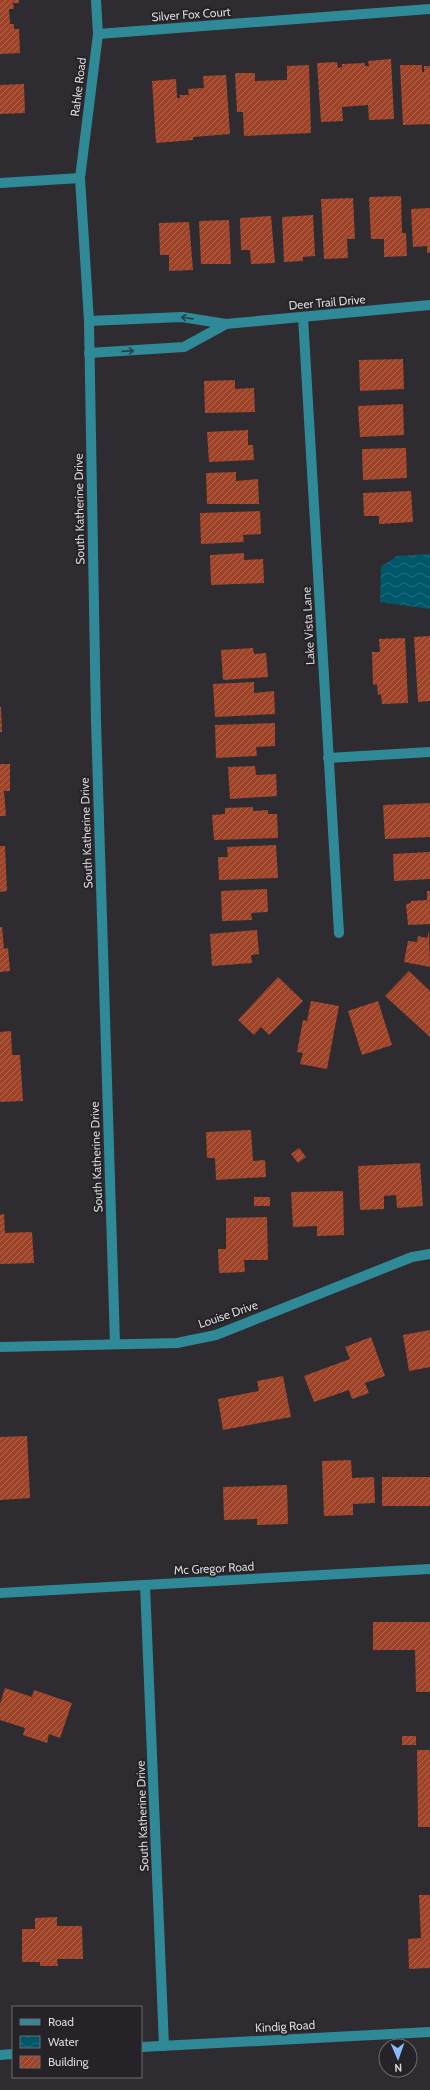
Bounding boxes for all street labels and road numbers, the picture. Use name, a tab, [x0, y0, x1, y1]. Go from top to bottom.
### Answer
street label: Silver Fox Court	[151, 4, 231, 24]
street label: Rahke Road	[67, 57, 89, 117]
street label: Deer Trail Drive	[288, 291, 366, 313]
street label: South Katherine Drive	[71, 453, 87, 565]
street label: Lake Vista Lane	[298, 587, 318, 665]
street label: South Katherine Drive	[77, 777, 95, 889]
street label: South Katherine Drive	[87, 1101, 105, 1213]
street label: Louise Drive	[196, 1297, 260, 1331]
street label: Mc Gregor Road	[173, 1558, 255, 1578]
street label: South Katherine Drive	[133, 1760, 151, 1872]
street label: Kindig Road	[255, 2017, 315, 2035]

